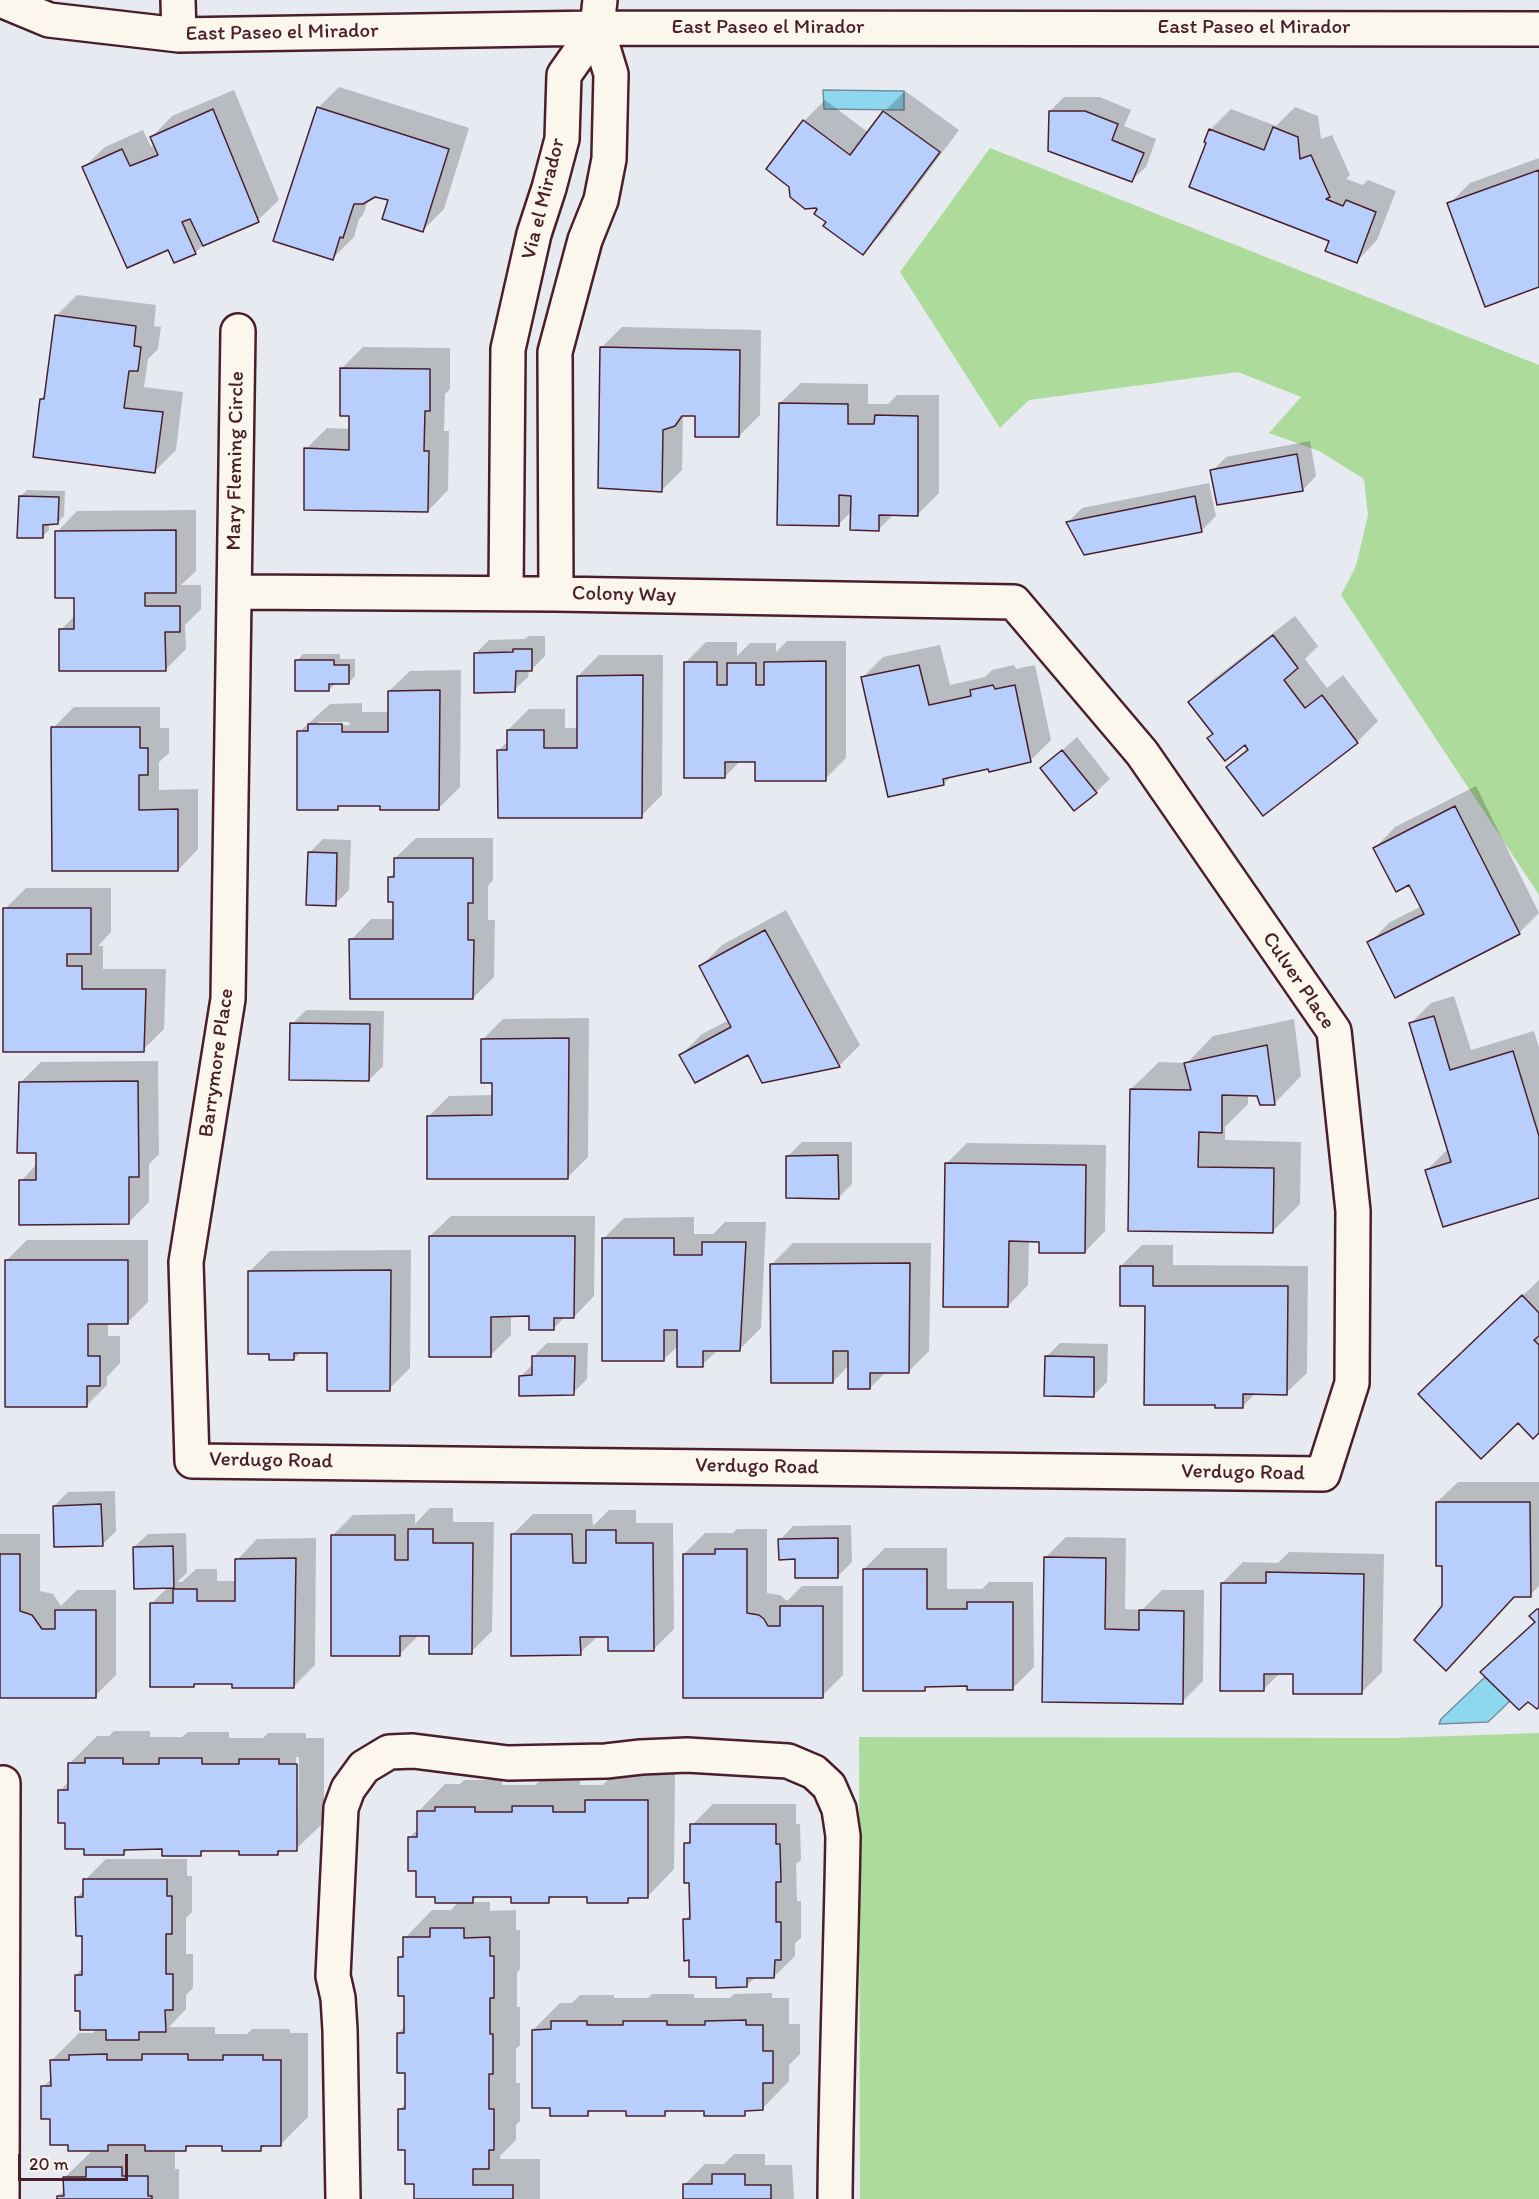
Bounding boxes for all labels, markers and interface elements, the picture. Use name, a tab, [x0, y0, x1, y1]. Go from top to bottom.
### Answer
street label: East Paseo el Mirador	[672, 15, 864, 41]
street label: East Paseo el Mirador	[1158, 15, 1350, 41]
street label: East Paseo el Mirador	[185, 19, 379, 47]
street label: Via el Mirador	[517, 136, 571, 262]
street label: Mary Fleming Circle	[222, 371, 250, 551]
street label: Colony Way	[572, 581, 676, 609]
street label: Culver Place	[1256, 928, 1340, 1034]
street label: Barrymore Place	[194, 987, 240, 1139]
street label: Verdugo Road	[209, 1447, 333, 1475]
street label: Verdugo Road	[695, 1453, 819, 1481]
street label: Verdugo Road	[1181, 1459, 1305, 1487]
scale bar	[21, 2142, 130, 2180]
text: 20 m	[29, 2153, 69, 2175]

